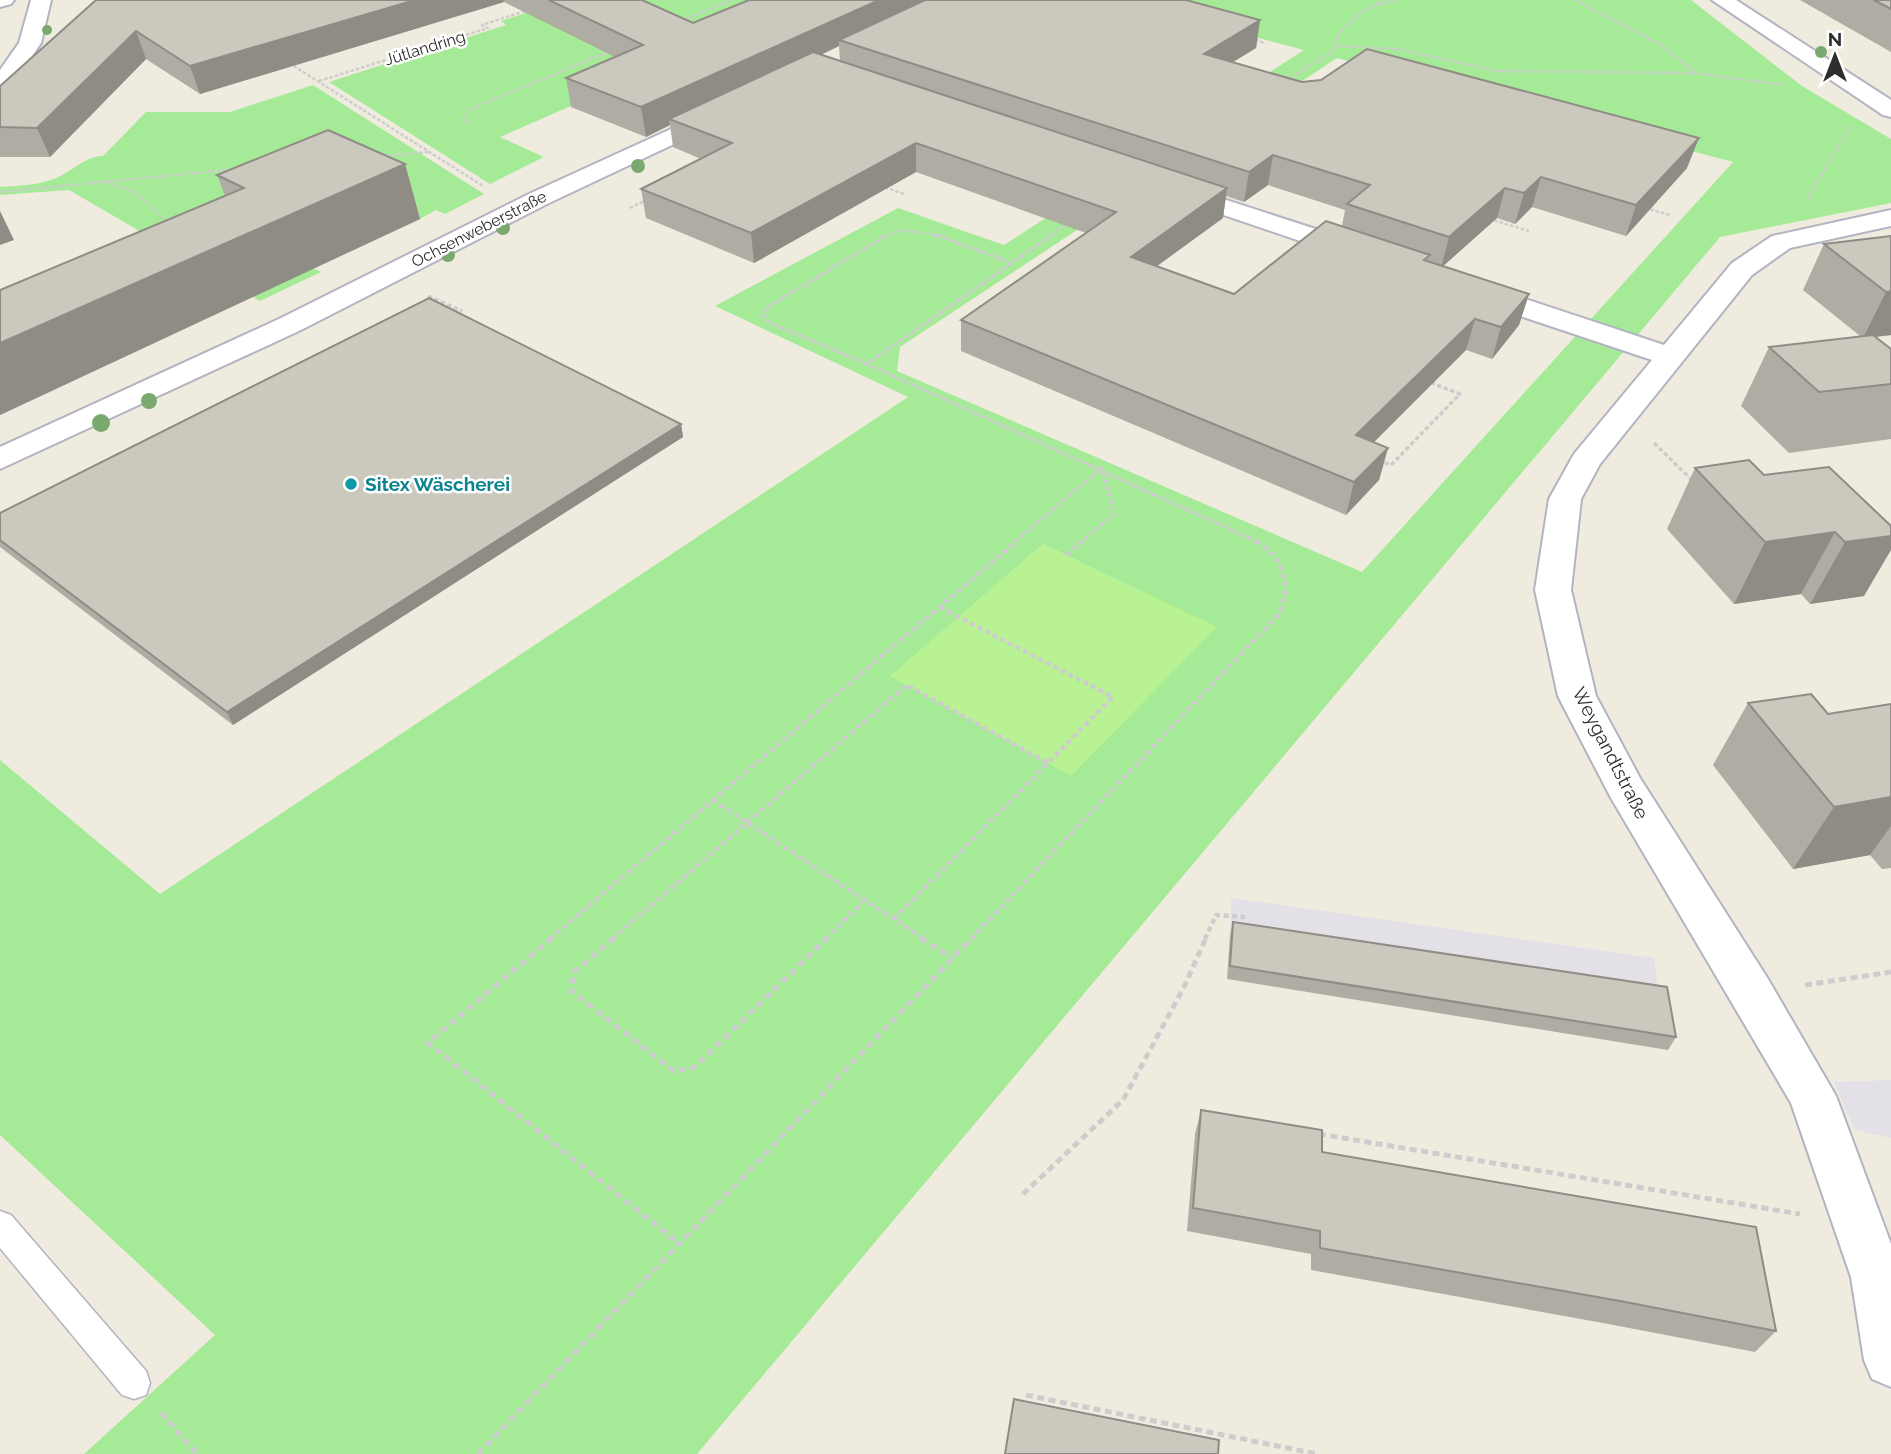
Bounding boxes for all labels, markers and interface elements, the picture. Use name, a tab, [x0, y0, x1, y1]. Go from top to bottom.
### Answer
north arrow	[1800, 21, 1870, 91]
street label: Jütlandring	[382, 27, 468, 69]
text: N	[1828, 28, 1842, 50]
street label: Ochsenweberstraße	[408, 187, 550, 271]
place label: Sitex Wäscherei	[365, 473, 510, 495]
marker: Sitex Wäscherei	[343, 476, 359, 492]
street label: Weygandtstraße	[1568, 683, 1654, 823]

